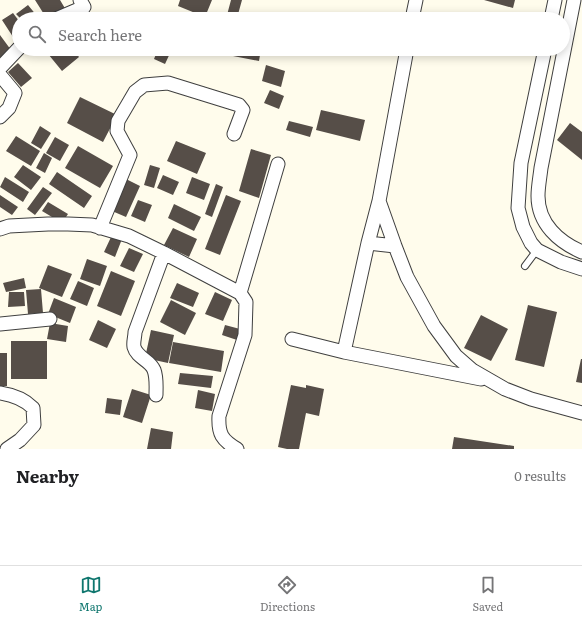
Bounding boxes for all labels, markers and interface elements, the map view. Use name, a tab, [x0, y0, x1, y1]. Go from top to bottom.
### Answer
search box	[12, 12, 570, 56]
icon: search	[26, 23, 48, 45]
text: Search here	[58, 23, 142, 46]
text: Nearby	[16, 463, 79, 488]
text: 0 results	[514, 466, 566, 485]
tab: Map	[79, 574, 102, 614]
tab: Directions	[260, 574, 315, 614]
tab: Saved	[473, 574, 503, 614]

